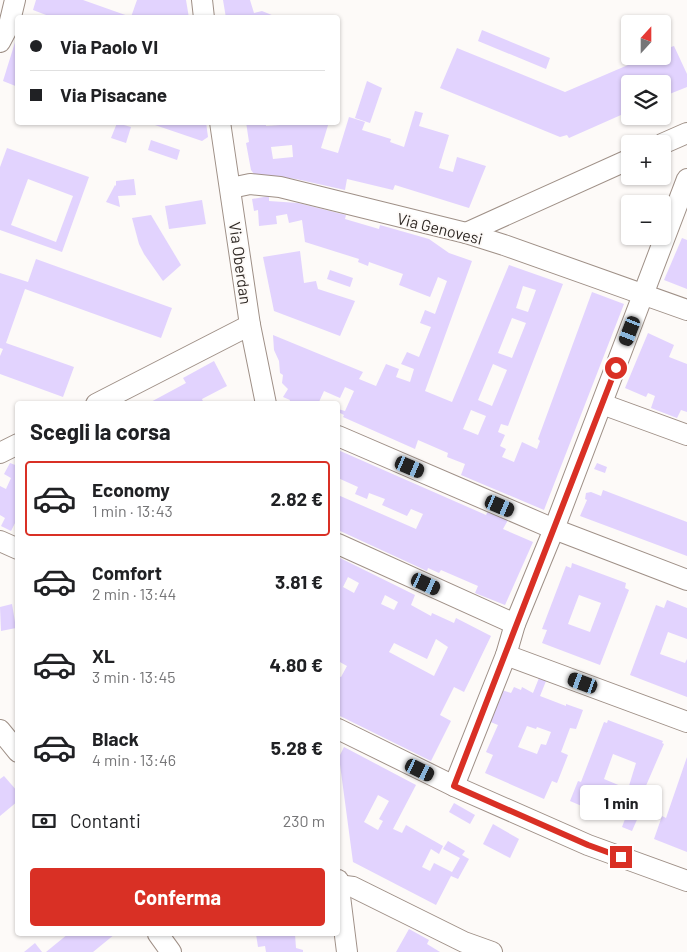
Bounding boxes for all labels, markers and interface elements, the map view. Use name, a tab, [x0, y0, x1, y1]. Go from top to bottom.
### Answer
north arrow	[621, 15, 671, 65]
map controls	[621, 15, 671, 245]
text: Via Paolo VI	[60, 35, 158, 58]
button: layers	[621, 75, 671, 125]
text: Via Pisacane	[60, 83, 167, 106]
button: +	[621, 135, 671, 185]
button: −	[621, 195, 671, 245]
street label: Via Genovesi	[395, 208, 485, 248]
street label: Via Oberdan	[226, 220, 256, 306]
car	[617, 314, 642, 348]
route start	[605, 357, 627, 379]
text: Scegli la corsa	[30, 418, 171, 444]
car	[393, 454, 426, 480]
icon: car	[32, 476, 77, 521]
text: Economy	[92, 478, 170, 501]
text: 2.82 €	[270, 487, 323, 510]
car	[483, 493, 516, 519]
text: 1 min · 13:43	[92, 501, 173, 520]
icon: car	[32, 559, 77, 604]
text: Comfort	[92, 561, 162, 584]
text: 3.81 €	[275, 570, 323, 593]
car	[409, 571, 442, 597]
text: 2 min · 13:44	[92, 584, 176, 603]
icon: car	[32, 642, 77, 687]
text: XL	[92, 644, 115, 667]
text: 4.80 €	[269, 653, 323, 676]
text: 3 min · 13:45	[92, 667, 175, 686]
car	[566, 671, 599, 695]
icon: car	[32, 725, 77, 770]
text: Black	[92, 727, 139, 750]
text: 5.28 €	[271, 736, 323, 759]
text: 4 min · 13:46	[92, 750, 176, 769]
car	[403, 757, 436, 783]
callout: 1 min	[580, 784, 662, 820]
text: 1 min	[603, 793, 639, 812]
icon: cash	[30, 807, 58, 835]
text: Contanti	[70, 809, 141, 832]
text: 230 m	[283, 811, 325, 830]
route end	[610, 846, 632, 868]
button: Conferma	[30, 868, 325, 926]

